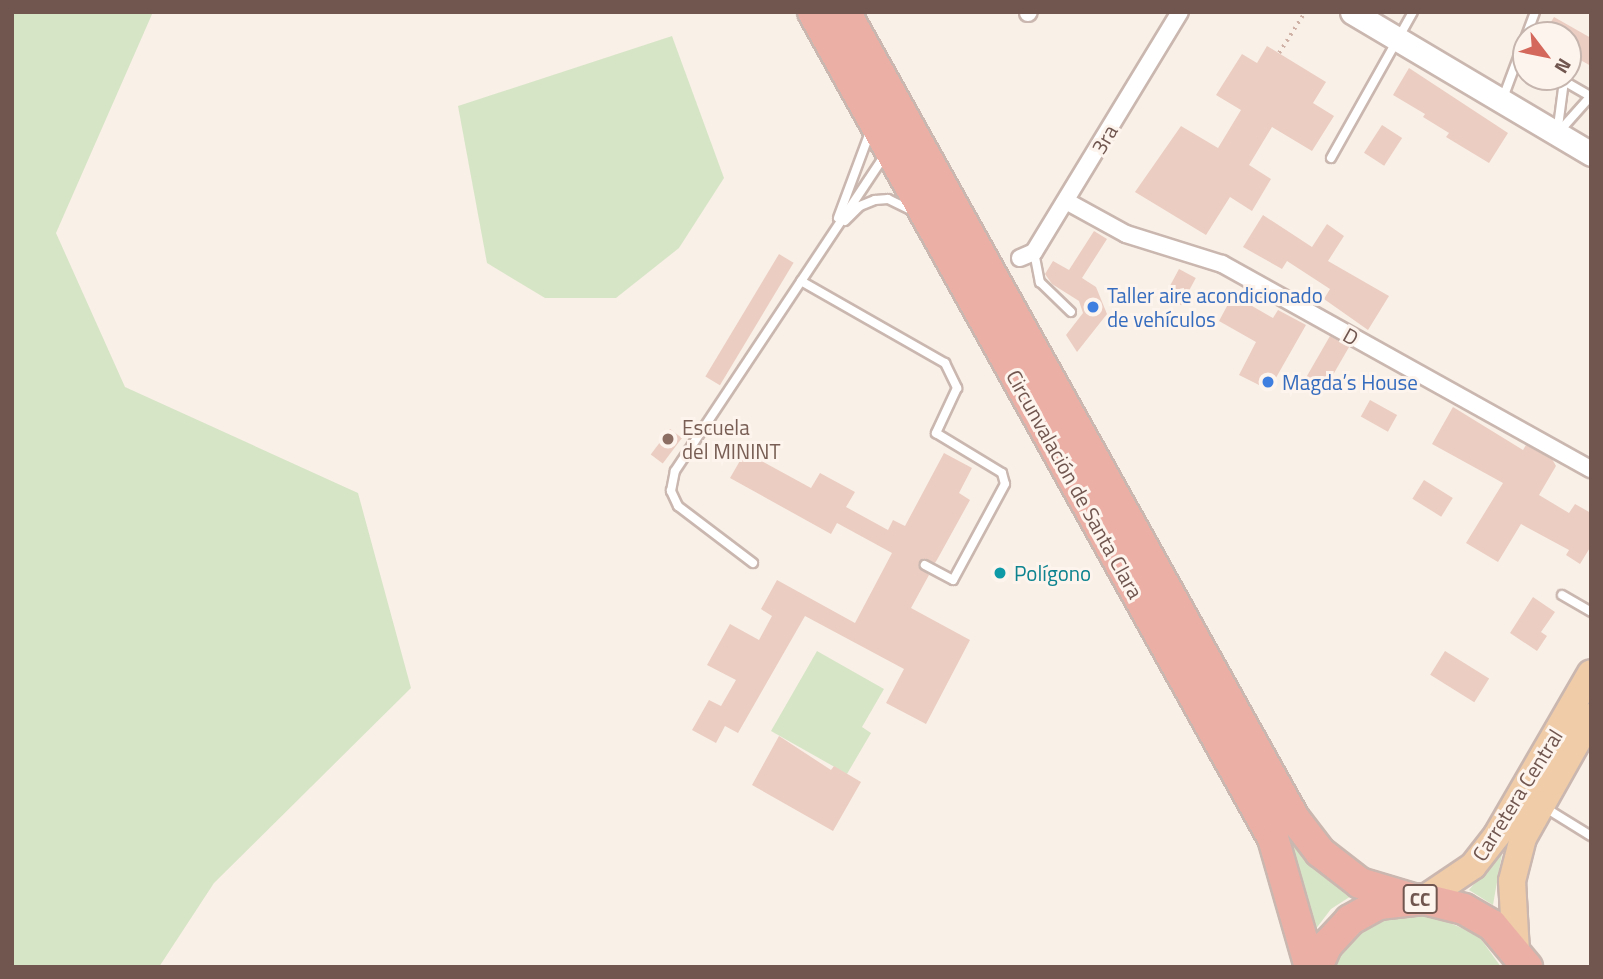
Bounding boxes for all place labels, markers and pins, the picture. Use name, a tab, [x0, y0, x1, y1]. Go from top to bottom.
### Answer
place label: Taller aire acondicionado de vehículos	[1107, 282, 1323, 332]
marker: Taller aire acondicionado de vehículos	[1085, 299, 1101, 315]
place label: Magda’s House	[1282, 369, 1418, 395]
marker: Magda’s House	[1260, 374, 1276, 390]
place label: Escuela del MININT	[682, 414, 781, 464]
marker: Escuela del MININT	[660, 431, 676, 447]
place label: Polígono	[1014, 560, 1091, 586]
marker: Polígono	[992, 565, 1008, 581]

